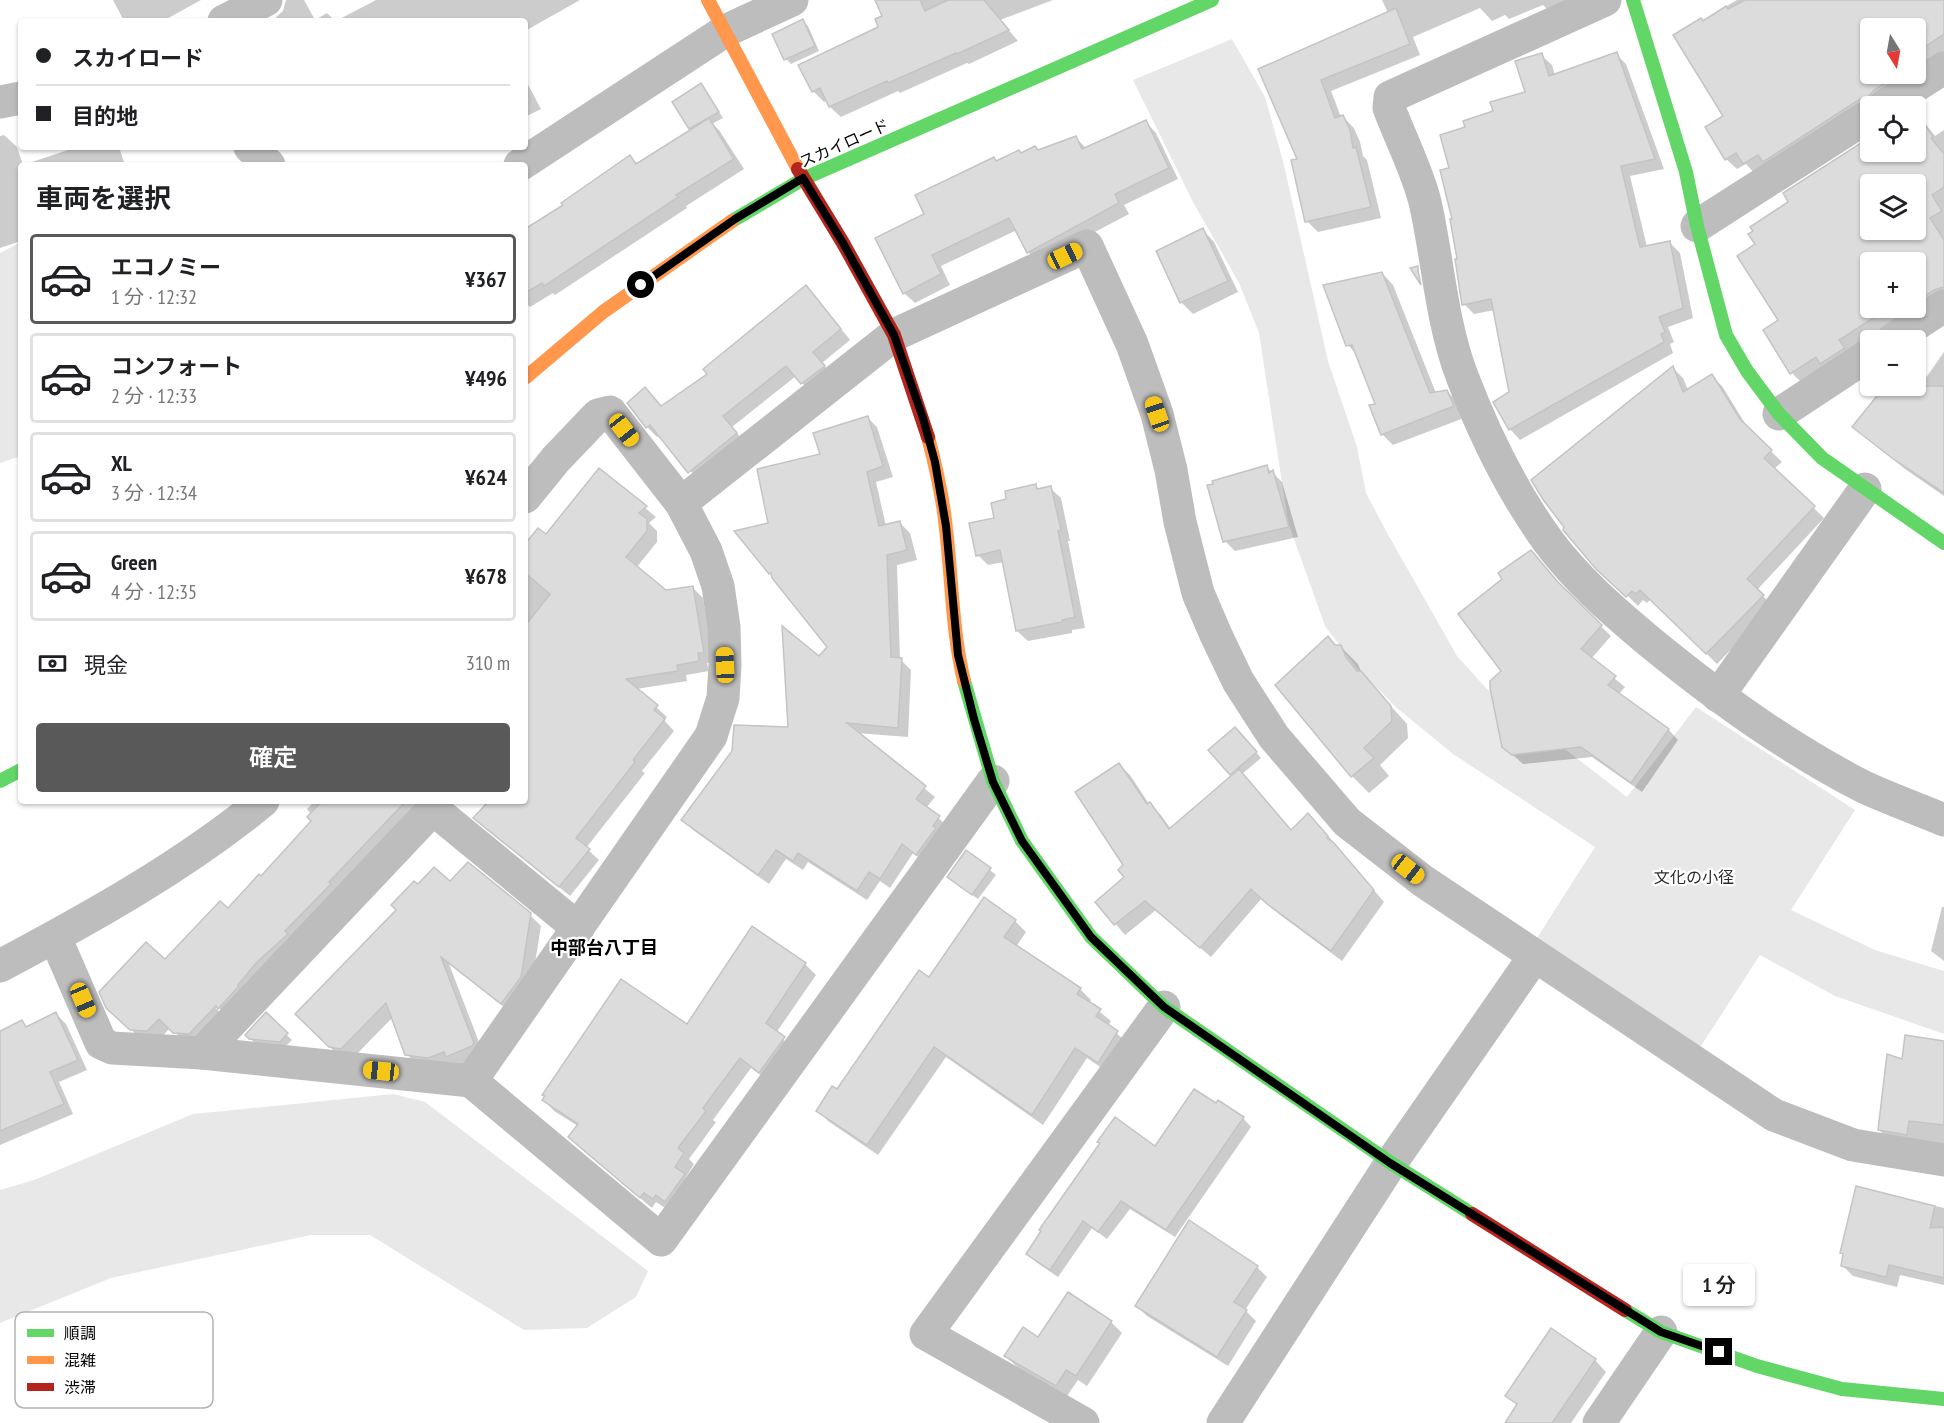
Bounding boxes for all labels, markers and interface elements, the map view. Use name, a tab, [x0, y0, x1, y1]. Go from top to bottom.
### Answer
north arrow	[1860, 18, 1926, 84]
map controls	[1860, 18, 1926, 396]
text: スカイロード	[72, 44, 204, 72]
button: locate	[1860, 96, 1926, 162]
text: 目的地	[72, 102, 138, 130]
street label: スカイロード	[796, 114, 892, 172]
button: layers	[1860, 174, 1926, 240]
text: 車両を選択	[36, 181, 171, 215]
car	[1045, 240, 1085, 272]
icon: car	[39, 252, 93, 306]
button: +	[1860, 252, 1926, 318]
text: エコノミー	[111, 253, 221, 281]
text: ¥367	[465, 265, 507, 293]
route start	[627, 271, 654, 298]
text: 1 分 · 12:32	[111, 284, 197, 310]
button: −	[1860, 330, 1926, 396]
icon: car	[39, 351, 93, 405]
text: コンフォート	[111, 352, 242, 380]
text: ¥496	[465, 364, 507, 392]
text: 2 分 · 12:33	[111, 383, 197, 409]
car	[1143, 394, 1171, 434]
car	[606, 410, 642, 450]
text: XL	[111, 449, 132, 477]
icon: car	[39, 450, 93, 504]
text: ¥624	[465, 463, 507, 491]
text: 3 分 · 12:34	[111, 480, 197, 506]
text: Green	[111, 548, 157, 576]
icon: car	[39, 549, 93, 603]
text: ¥678	[465, 562, 507, 590]
text: 4 分 · 12:35	[111, 579, 197, 605]
icon: cash	[36, 647, 69, 680]
car	[715, 647, 735, 683]
text: 310 m	[466, 650, 510, 676]
text: 現金	[84, 651, 128, 679]
button: 確定	[36, 723, 510, 792]
car	[1388, 851, 1428, 887]
park label: 文化の小径	[1654, 867, 1734, 887]
district label: 中部台八丁目	[550, 936, 658, 959]
car	[68, 980, 98, 1020]
car	[362, 1060, 400, 1082]
callout: 1 分	[1683, 1265, 1755, 1307]
text: 1 分	[1702, 1272, 1736, 1298]
legend	[15, 1312, 213, 1408]
text: 順調	[64, 1323, 96, 1343]
route end	[1705, 1338, 1732, 1365]
text: 混雑	[64, 1350, 96, 1370]
text: 渋滞	[64, 1377, 96, 1397]

